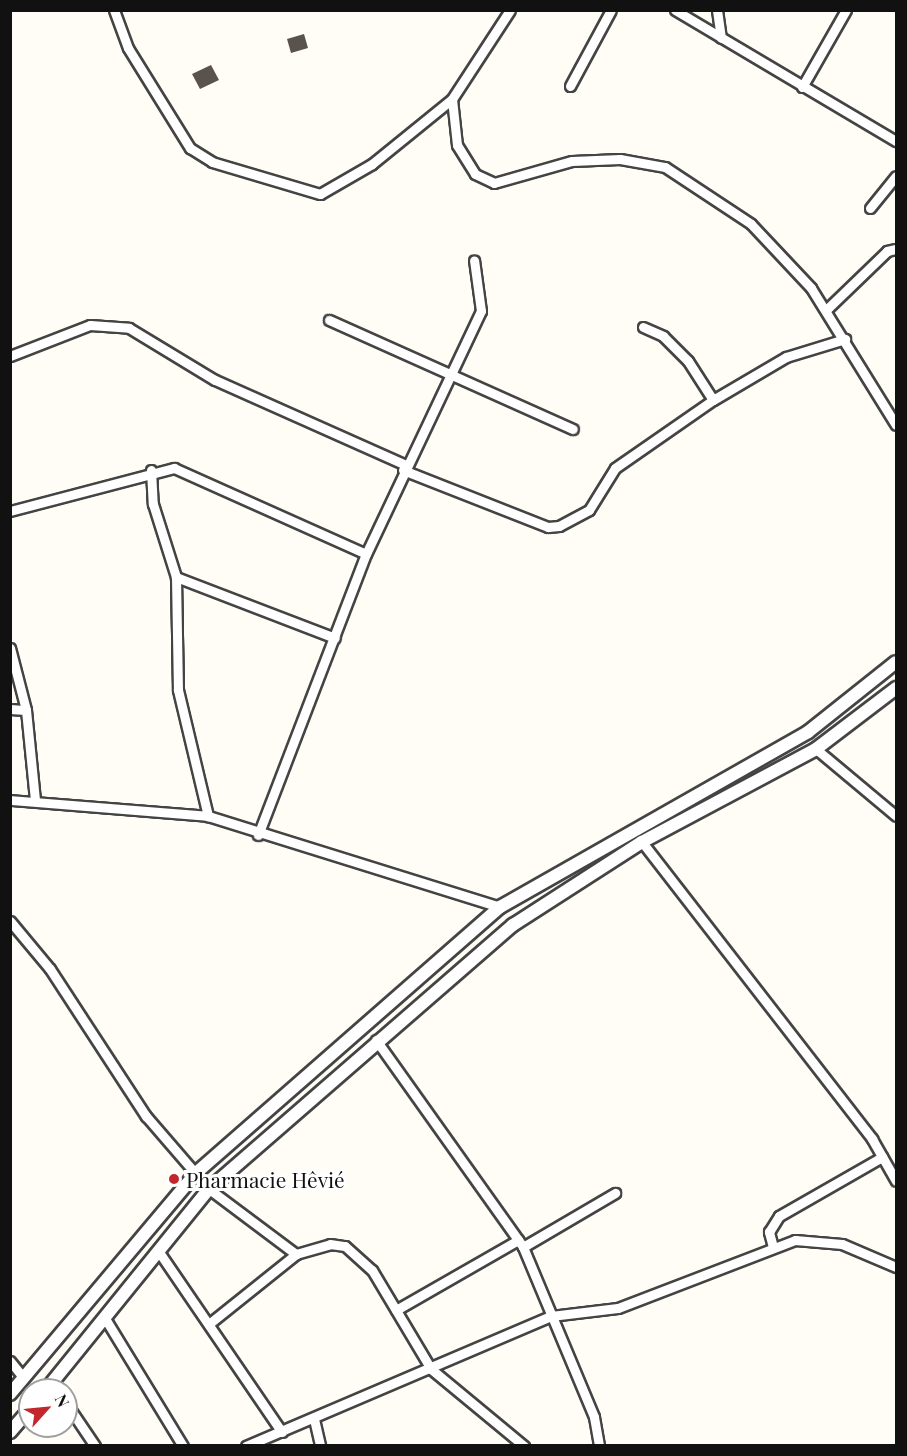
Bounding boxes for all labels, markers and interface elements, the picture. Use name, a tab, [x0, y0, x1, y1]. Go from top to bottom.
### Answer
place label: Pharmacie Hêvié	[186, 1166, 345, 1192]
marker: Pharmacie Hêvié	[167, 1172, 181, 1186]
north arrow	[18, 1378, 78, 1438]
text: N	[51, 1391, 75, 1410]

